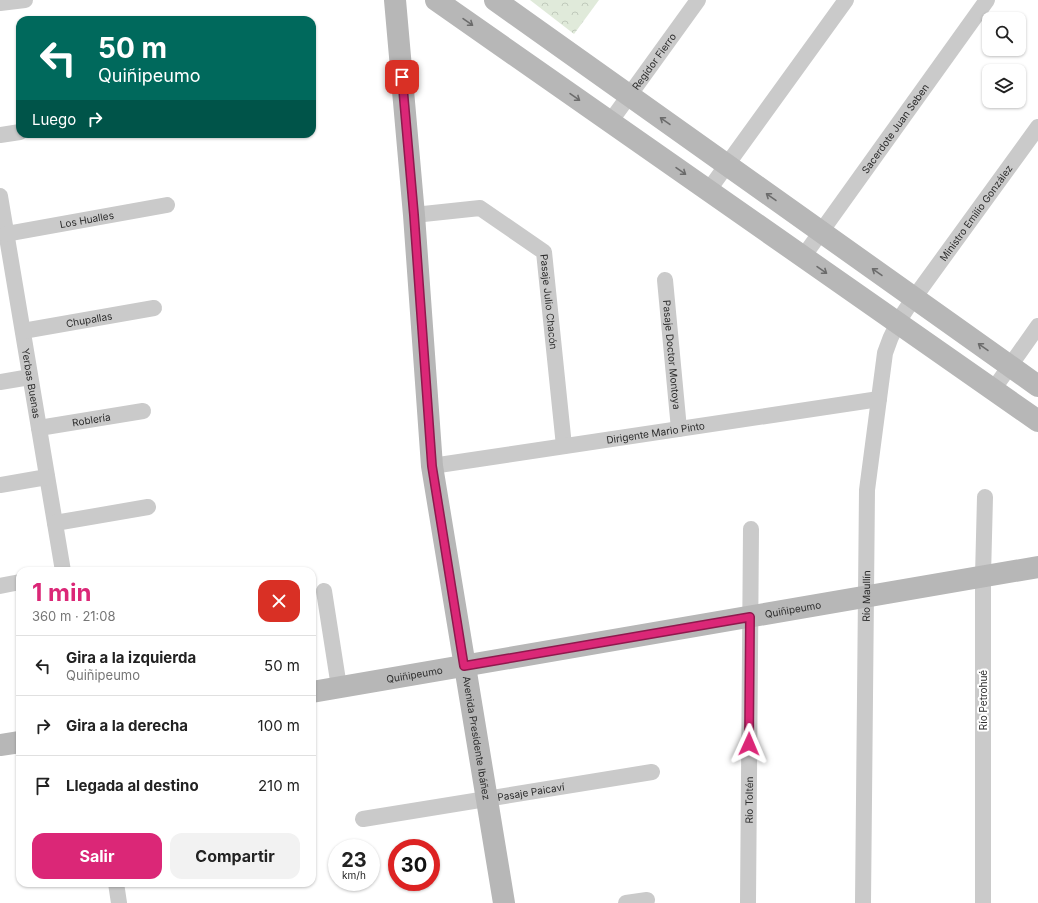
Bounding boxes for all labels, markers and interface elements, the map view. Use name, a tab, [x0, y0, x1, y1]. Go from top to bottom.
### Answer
map controls	[982, 12, 1026, 108]
button: search	[982, 12, 1026, 56]
one-way arrow	[462, 18, 473, 26]
street label: Regidor Fierro	[629, 30, 678, 92]
text: 50 m	[98, 31, 167, 65]
icon: left	[32, 32, 84, 84]
pin	[385, 60, 419, 94]
button: layers	[982, 64, 1026, 108]
text: Quiñipeumo	[98, 65, 200, 86]
icon: arrive	[391, 66, 413, 88]
street label: Sacerdote Juan Seben	[859, 81, 931, 176]
one-way arrow	[569, 93, 580, 101]
icon: right	[84, 108, 106, 130]
text: Luego	[32, 110, 76, 129]
one-way arrow	[660, 117, 671, 125]
street label: Ministro Emilio González	[937, 162, 1015, 263]
one-way arrow	[675, 167, 686, 175]
one-way arrow	[766, 193, 777, 201]
street label: Los Hualles	[59, 209, 115, 230]
street label: Pasaje Julio Chacón	[538, 253, 560, 350]
one-way arrow	[816, 266, 827, 274]
one-way arrow	[872, 268, 883, 276]
street label: Pasaje Doctor Montoya	[661, 299, 683, 410]
street label: Chupallas	[65, 309, 113, 329]
one-way arrow	[978, 343, 989, 351]
street label: Yerbas Buenas	[20, 347, 43, 419]
street label: Roblería	[71, 410, 111, 428]
street label: Dirigente Mario Pinto	[605, 419, 706, 446]
street label: Río Maullín	[860, 570, 872, 622]
text: 1 min	[32, 578, 91, 607]
button: close	[258, 580, 300, 622]
street label: Quiñipeumo	[764, 598, 822, 620]
text: 360 m · 21:08	[32, 608, 116, 624]
text: Gira a la izquierda	[66, 648, 196, 667]
icon: left	[32, 655, 54, 677]
text: 50 m	[264, 656, 300, 675]
street label: Quiñipeumo	[385, 664, 444, 685]
text: Quiñipeumo	[66, 667, 140, 683]
street label: Río Petrohué	[977, 670, 989, 730]
street label: Avenida Presidente Ibáñez	[461, 675, 493, 801]
icon: right	[32, 715, 54, 737]
text: Gira a la derecha	[66, 716, 188, 735]
text: 100 m	[258, 716, 300, 735]
position arrow	[728, 723, 770, 765]
icon: arrive	[32, 775, 54, 797]
text: Llegada al destino	[66, 776, 199, 795]
text: 210 m	[258, 776, 300, 795]
street label: Río Toltén	[743, 776, 755, 823]
street label: Pasaje Paicaví	[496, 780, 566, 803]
button: Salir	[32, 833, 162, 879]
button: Compartir	[170, 833, 300, 879]
speed limit sign: 30	[388, 839, 440, 891]
text: 23	[341, 848, 367, 872]
text: km/h	[342, 869, 366, 881]

